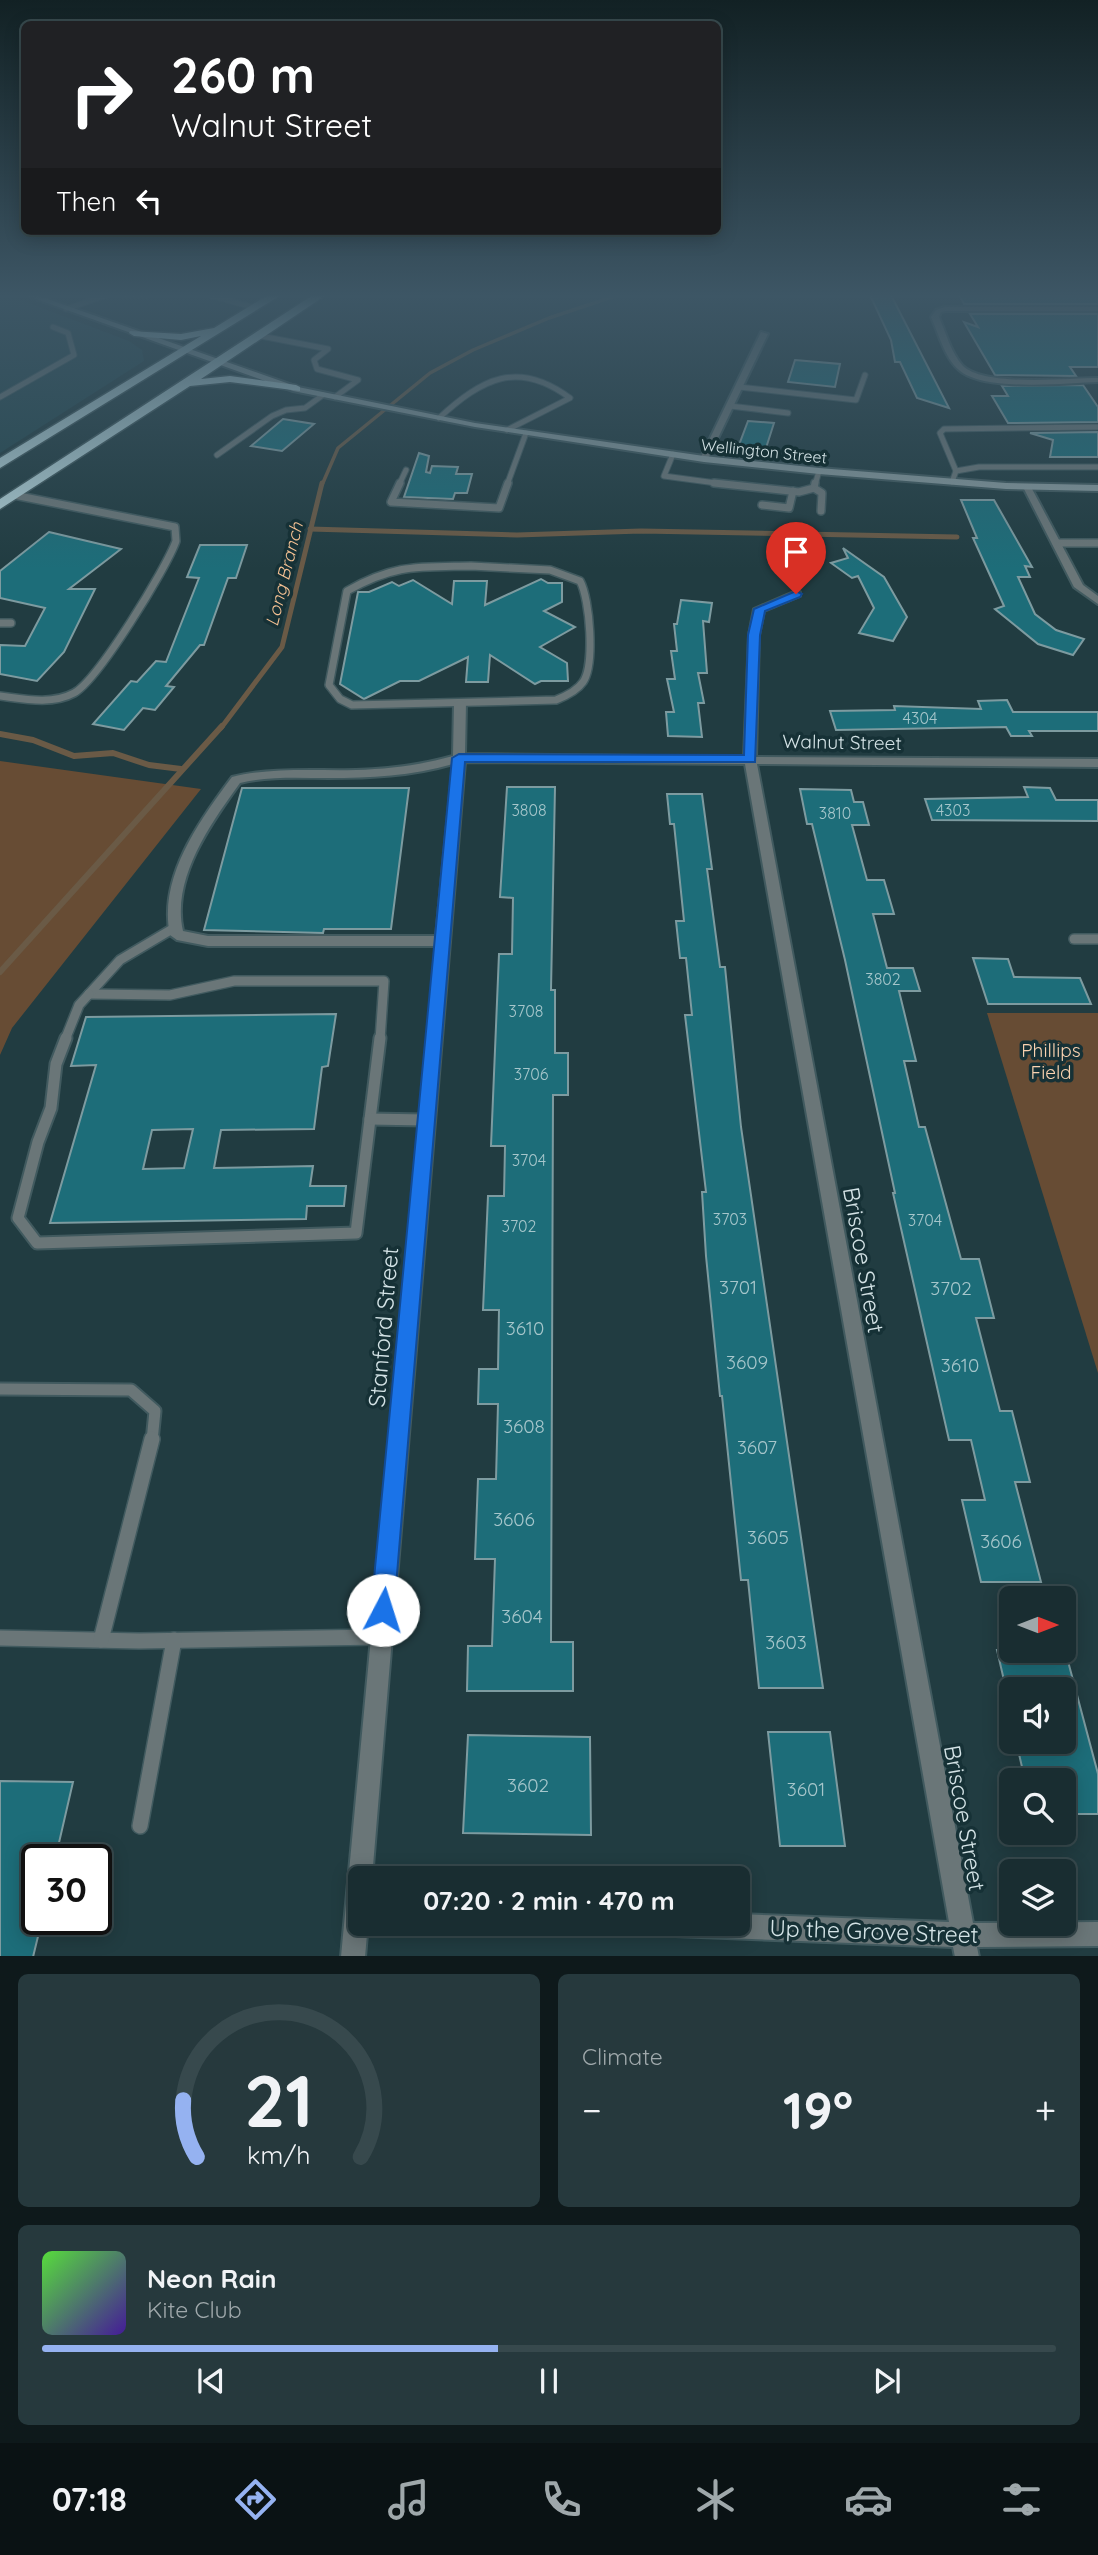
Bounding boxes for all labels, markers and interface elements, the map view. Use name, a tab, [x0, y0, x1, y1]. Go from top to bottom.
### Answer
text: 260 m	[171, 44, 315, 105]
icon: right	[56, 49, 147, 140]
text: Walnut Street	[171, 105, 372, 145]
icon: left	[130, 182, 168, 220]
text: Then	[56, 185, 116, 218]
street label: Wellington Street	[700, 434, 828, 468]
water label: Long Branch	[260, 519, 308, 628]
pin	[766, 522, 826, 594]
icon: arrive	[777, 533, 815, 571]
house number: 4304	[903, 708, 937, 728]
street label: Walnut Street	[782, 729, 902, 755]
house number: 3808	[511, 800, 547, 820]
house number: 4303	[936, 800, 970, 820]
house number: 3810	[819, 803, 851, 823]
house number: 3802	[865, 969, 901, 989]
house number: 3708	[509, 1001, 543, 1021]
park label: Phillips Field	[1021, 1038, 1081, 1084]
house number: 3706	[514, 1064, 549, 1084]
house number: 3704	[512, 1150, 546, 1170]
street label: Briscoe Street	[837, 1185, 891, 1335]
house number: 3703	[713, 1209, 747, 1229]
house number: 3704	[908, 1210, 942, 1230]
house number: 3702	[502, 1216, 537, 1236]
street label: Stanford Street	[362, 1246, 404, 1408]
house number: 3701	[719, 1275, 757, 1299]
house number: 3702	[930, 1276, 972, 1300]
house number: 3610	[506, 1316, 544, 1340]
house number: 3609	[726, 1350, 768, 1374]
house number: 3610	[941, 1353, 979, 1377]
house number: 3608	[503, 1414, 545, 1438]
house number: 3607	[737, 1435, 777, 1459]
house number: 3606	[493, 1507, 535, 1531]
house number: 3605	[747, 1525, 789, 1549]
house number: 3606	[980, 1529, 1022, 1553]
position arrow	[346, 1573, 420, 1647]
north arrow	[999, 1586, 1076, 1662]
map controls	[999, 1586, 1076, 1936]
house number: 3604	[501, 1604, 543, 1628]
house number: 3603	[765, 1630, 807, 1654]
button: sound	[999, 1677, 1076, 1754]
street label: Briscoe Street	[938, 1743, 992, 1893]
button: search	[999, 1768, 1076, 1845]
house number: 3602	[507, 1773, 549, 1797]
house number: 3601	[787, 1777, 825, 1801]
speed limit sign: 30	[21, 1844, 112, 1935]
button: layers	[999, 1859, 1076, 1936]
text: 07:20 · 2 min · 470 m	[423, 1884, 675, 1917]
street label: Up the Grove Street	[769, 1913, 979, 1949]
text: Climate	[582, 2042, 663, 2071]
text: 21	[244, 2054, 314, 2145]
text: 19°	[783, 2077, 853, 2142]
text: −	[582, 2086, 602, 2134]
text: +	[1035, 2086, 1056, 2134]
text: km/h	[247, 2138, 311, 2169]
text: Neon Rain	[147, 2262, 276, 2295]
text: Kite Club	[147, 2295, 242, 2324]
icon: previous	[192, 2362, 230, 2400]
icon: pause	[530, 2362, 568, 2400]
icon: next	[868, 2362, 906, 2400]
icon: directions	[231, 2475, 280, 2524]
icon: music	[384, 2475, 433, 2524]
icon: phone	[537, 2475, 586, 2524]
icon: climate	[691, 2475, 740, 2524]
icon: car	[844, 2475, 893, 2524]
icon: filters	[997, 2475, 1046, 2524]
text: 07:18	[52, 2479, 127, 2519]

